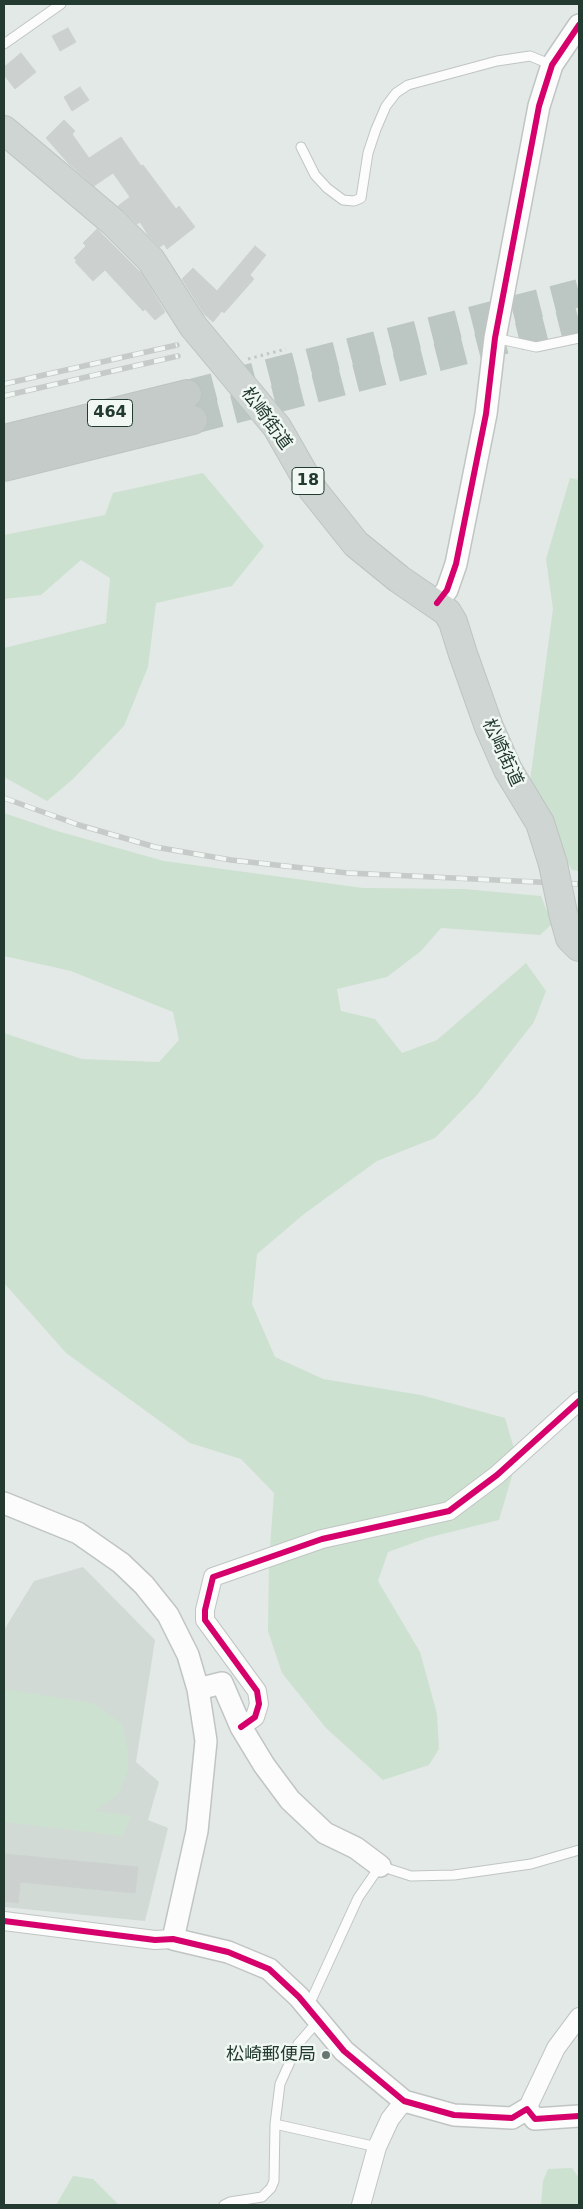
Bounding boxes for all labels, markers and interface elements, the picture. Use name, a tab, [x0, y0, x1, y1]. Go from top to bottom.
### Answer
street label: 松崎街道	[236, 384, 296, 454]
road number: 464	[88, 399, 132, 426]
road number: 18	[292, 468, 324, 494]
street label: 松崎街道	[477, 716, 527, 790]
place label: 松崎郵便局	[226, 2044, 316, 2066]
marker: 松崎郵便局	[320, 2049, 332, 2061]

